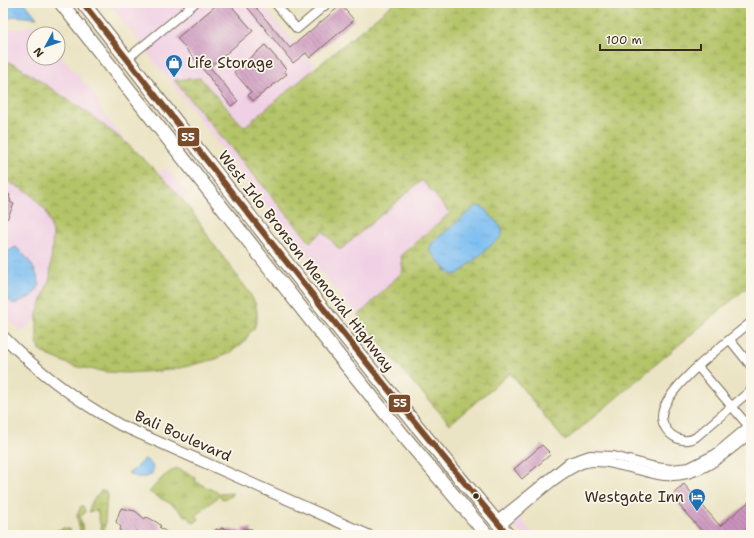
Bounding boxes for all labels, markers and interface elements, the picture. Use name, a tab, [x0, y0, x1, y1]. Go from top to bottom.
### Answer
north arrow	[26, 26, 66, 66]
scale bar	[600, 26, 701, 52]
text: 100 m	[606, 32, 642, 48]
text: N	[30, 44, 47, 60]
shop icon: Life Storage	[164, 53, 184, 78]
place label: Life Storage	[187, 53, 273, 73]
line badge: 55	[177, 127, 200, 147]
text: 55	[181, 130, 195, 145]
street label: West Irlo Bronson Memorial Highway	[213, 146, 399, 376]
line badge: 55	[388, 394, 411, 413]
text: 55	[393, 396, 407, 411]
street label: Bali Boulevard	[132, 406, 235, 466]
place label: Westgate Inn	[584, 487, 684, 507]
hotel icon: Westgate Inn	[687, 487, 707, 512]
unlabelled marker	[471, 491, 481, 501]

